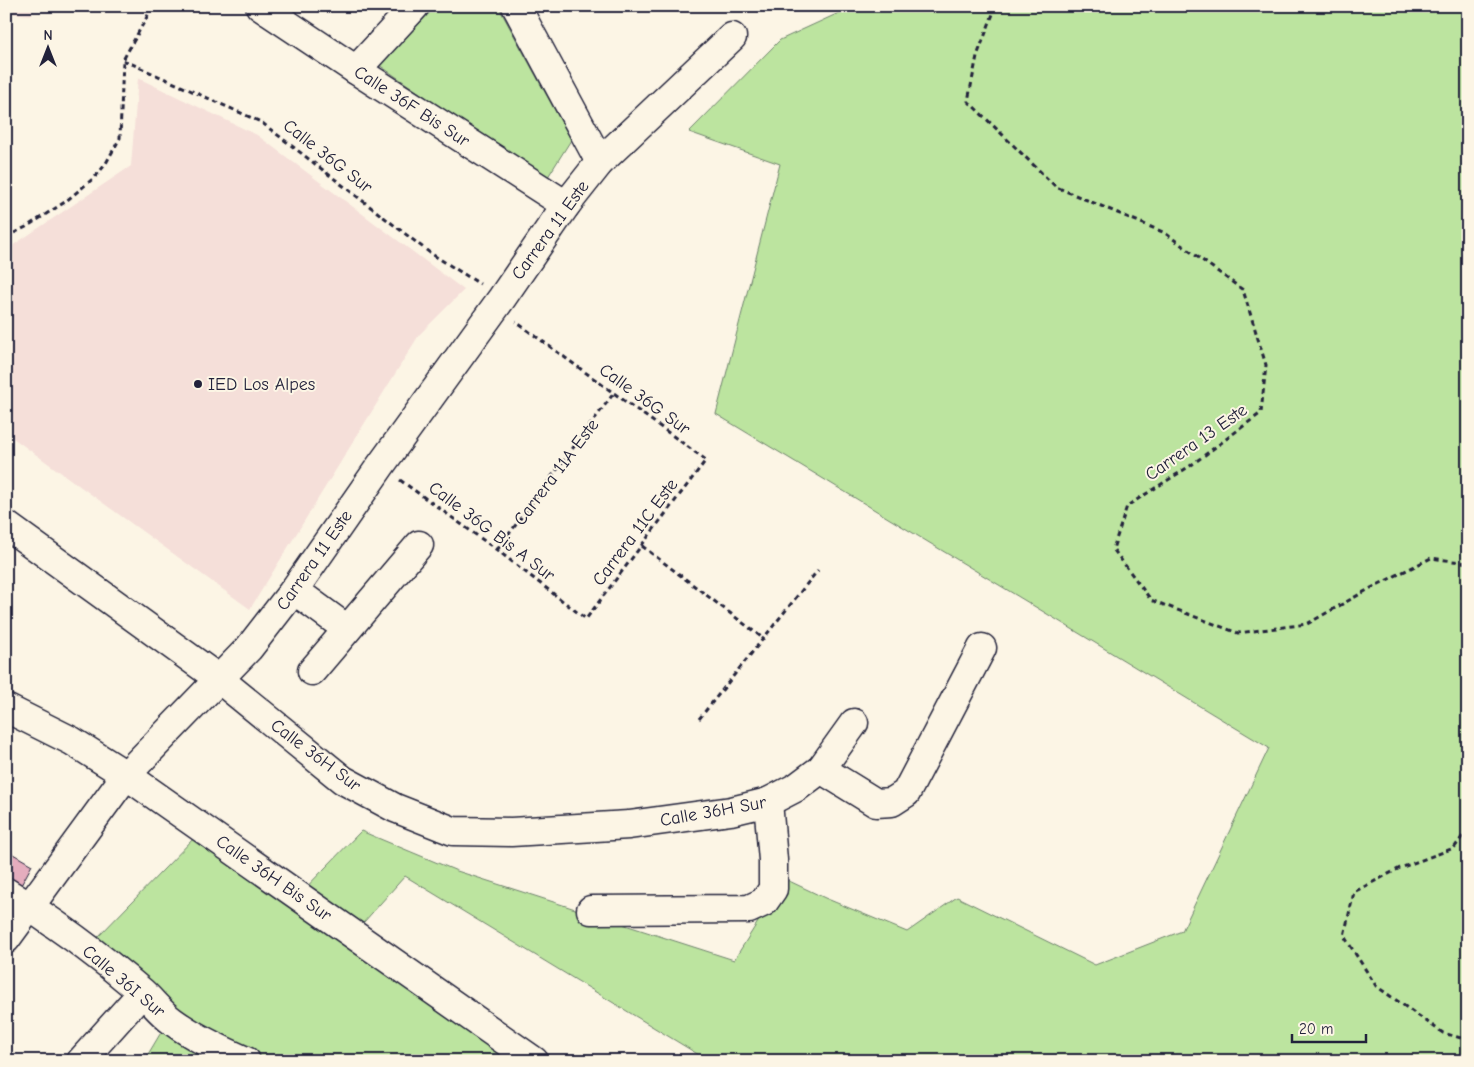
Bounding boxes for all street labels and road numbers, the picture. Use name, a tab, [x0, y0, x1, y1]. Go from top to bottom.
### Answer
street label: Calle 36F Bis Sur	[350, 61, 474, 152]
street label: Calle 36G Sur	[279, 115, 377, 198]
street label: Carrera 11 Este	[507, 177, 593, 284]
street label: Calle 36G Sur	[595, 359, 695, 440]
street label: Carrera 13 Este	[1141, 399, 1251, 485]
street label: Carrera 11A Este	[509, 415, 603, 530]
street label: Carrera 11C Este	[588, 475, 683, 590]
street label: Calle 36G Bis A Sur	[424, 477, 560, 586]
street label: Carrera 11 Este	[272, 506, 357, 615]
street label: Calle 36H Sur	[266, 715, 366, 797]
street label: Calle 36H Sur	[658, 792, 769, 831]
street label: Calle 36H Bis Sur	[212, 831, 336, 927]
street label: Calle 36I Sur	[78, 941, 170, 1023]

